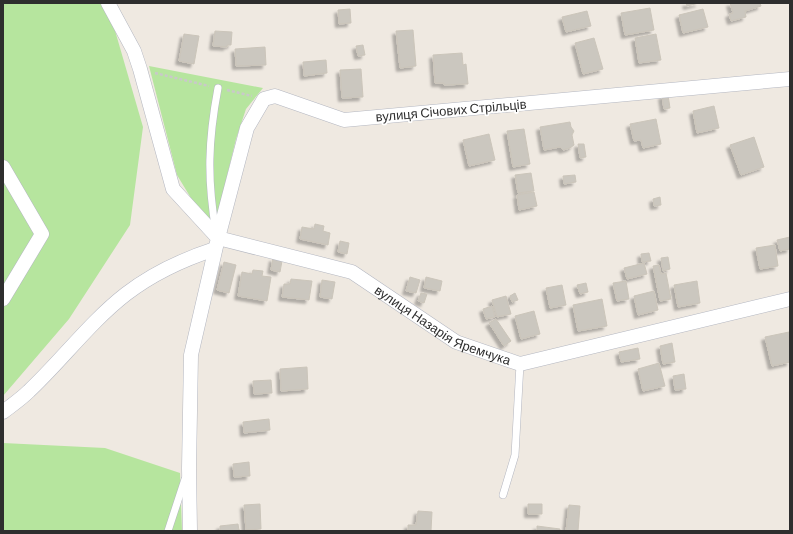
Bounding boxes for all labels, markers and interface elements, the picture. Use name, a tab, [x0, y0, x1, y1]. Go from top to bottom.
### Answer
street label: вулиця Січових Стрільців	[375, 95, 527, 125]
street label: вулиця Назарія Яремчука	[372, 282, 514, 368]

